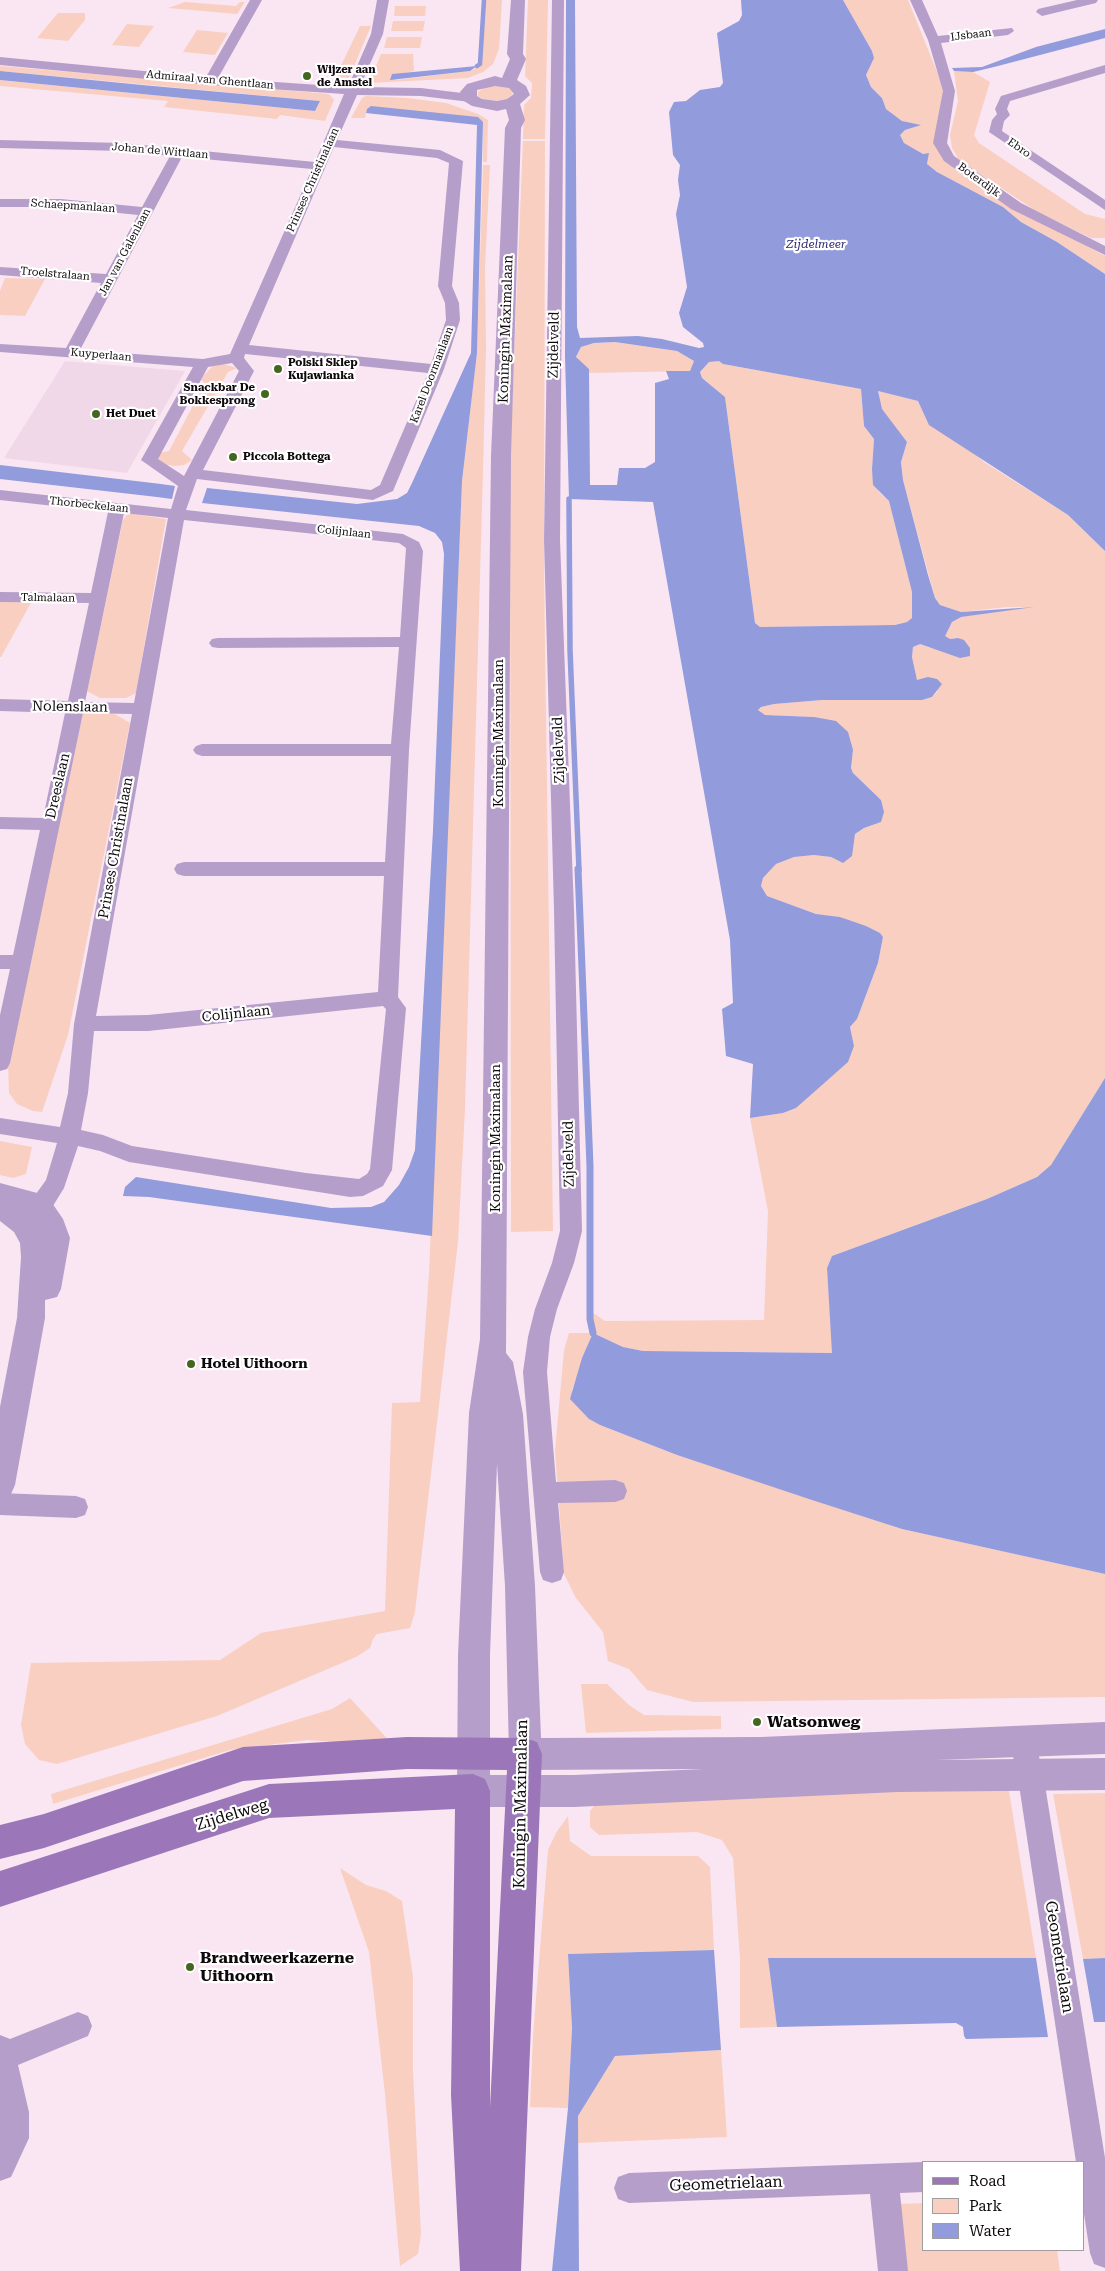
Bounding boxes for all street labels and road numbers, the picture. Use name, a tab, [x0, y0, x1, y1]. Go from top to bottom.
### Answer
street label: IJsbaan	[950, 26, 992, 44]
street label: Admiraal van Ghentlaan	[146, 68, 274, 92]
street label: Prinses Christinalaan	[284, 126, 342, 234]
street label: Ebro	[1005, 135, 1033, 161]
street label: Johan de Wittlaan	[111, 140, 209, 162]
street label: Boterdijk	[955, 160, 1003, 200]
street label: Schaepmanlaan	[30, 196, 116, 216]
street label: Jan van Galenlaan	[96, 206, 154, 298]
street label: Koningin Máximalaan	[495, 255, 517, 403]
street label: Troelstralaan	[20, 264, 90, 284]
street label: Zijdelveld	[545, 311, 563, 379]
street label: Karel Doormanlaan	[408, 325, 456, 425]
street label: Kuyperlaan	[70, 346, 132, 364]
street label: Thorbeckelaan	[49, 494, 129, 516]
street label: Colijnlaan	[316, 523, 372, 541]
street label: Talmalaan	[21, 591, 75, 605]
street label: Koningin Máximalaan	[491, 659, 507, 807]
street label: Nolenslaan	[32, 698, 108, 716]
street label: Zijdelveld	[549, 716, 569, 784]
street label: Dreeslaan	[42, 752, 74, 820]
street label: Prinses Christinalaan	[95, 776, 137, 920]
street label: Colijnlaan	[201, 1002, 271, 1026]
street label: Koningin Máximalaan	[488, 1064, 504, 1212]
street label: Zijdelveld	[560, 1120, 578, 1188]
street label: Koningin Máximalaan	[510, 1719, 532, 1889]
street label: Zijdelweg	[194, 1795, 270, 1835]
street label: Geometrielaan	[1041, 1899, 1077, 2015]
street label: Geometrielaan	[669, 2172, 783, 2196]

